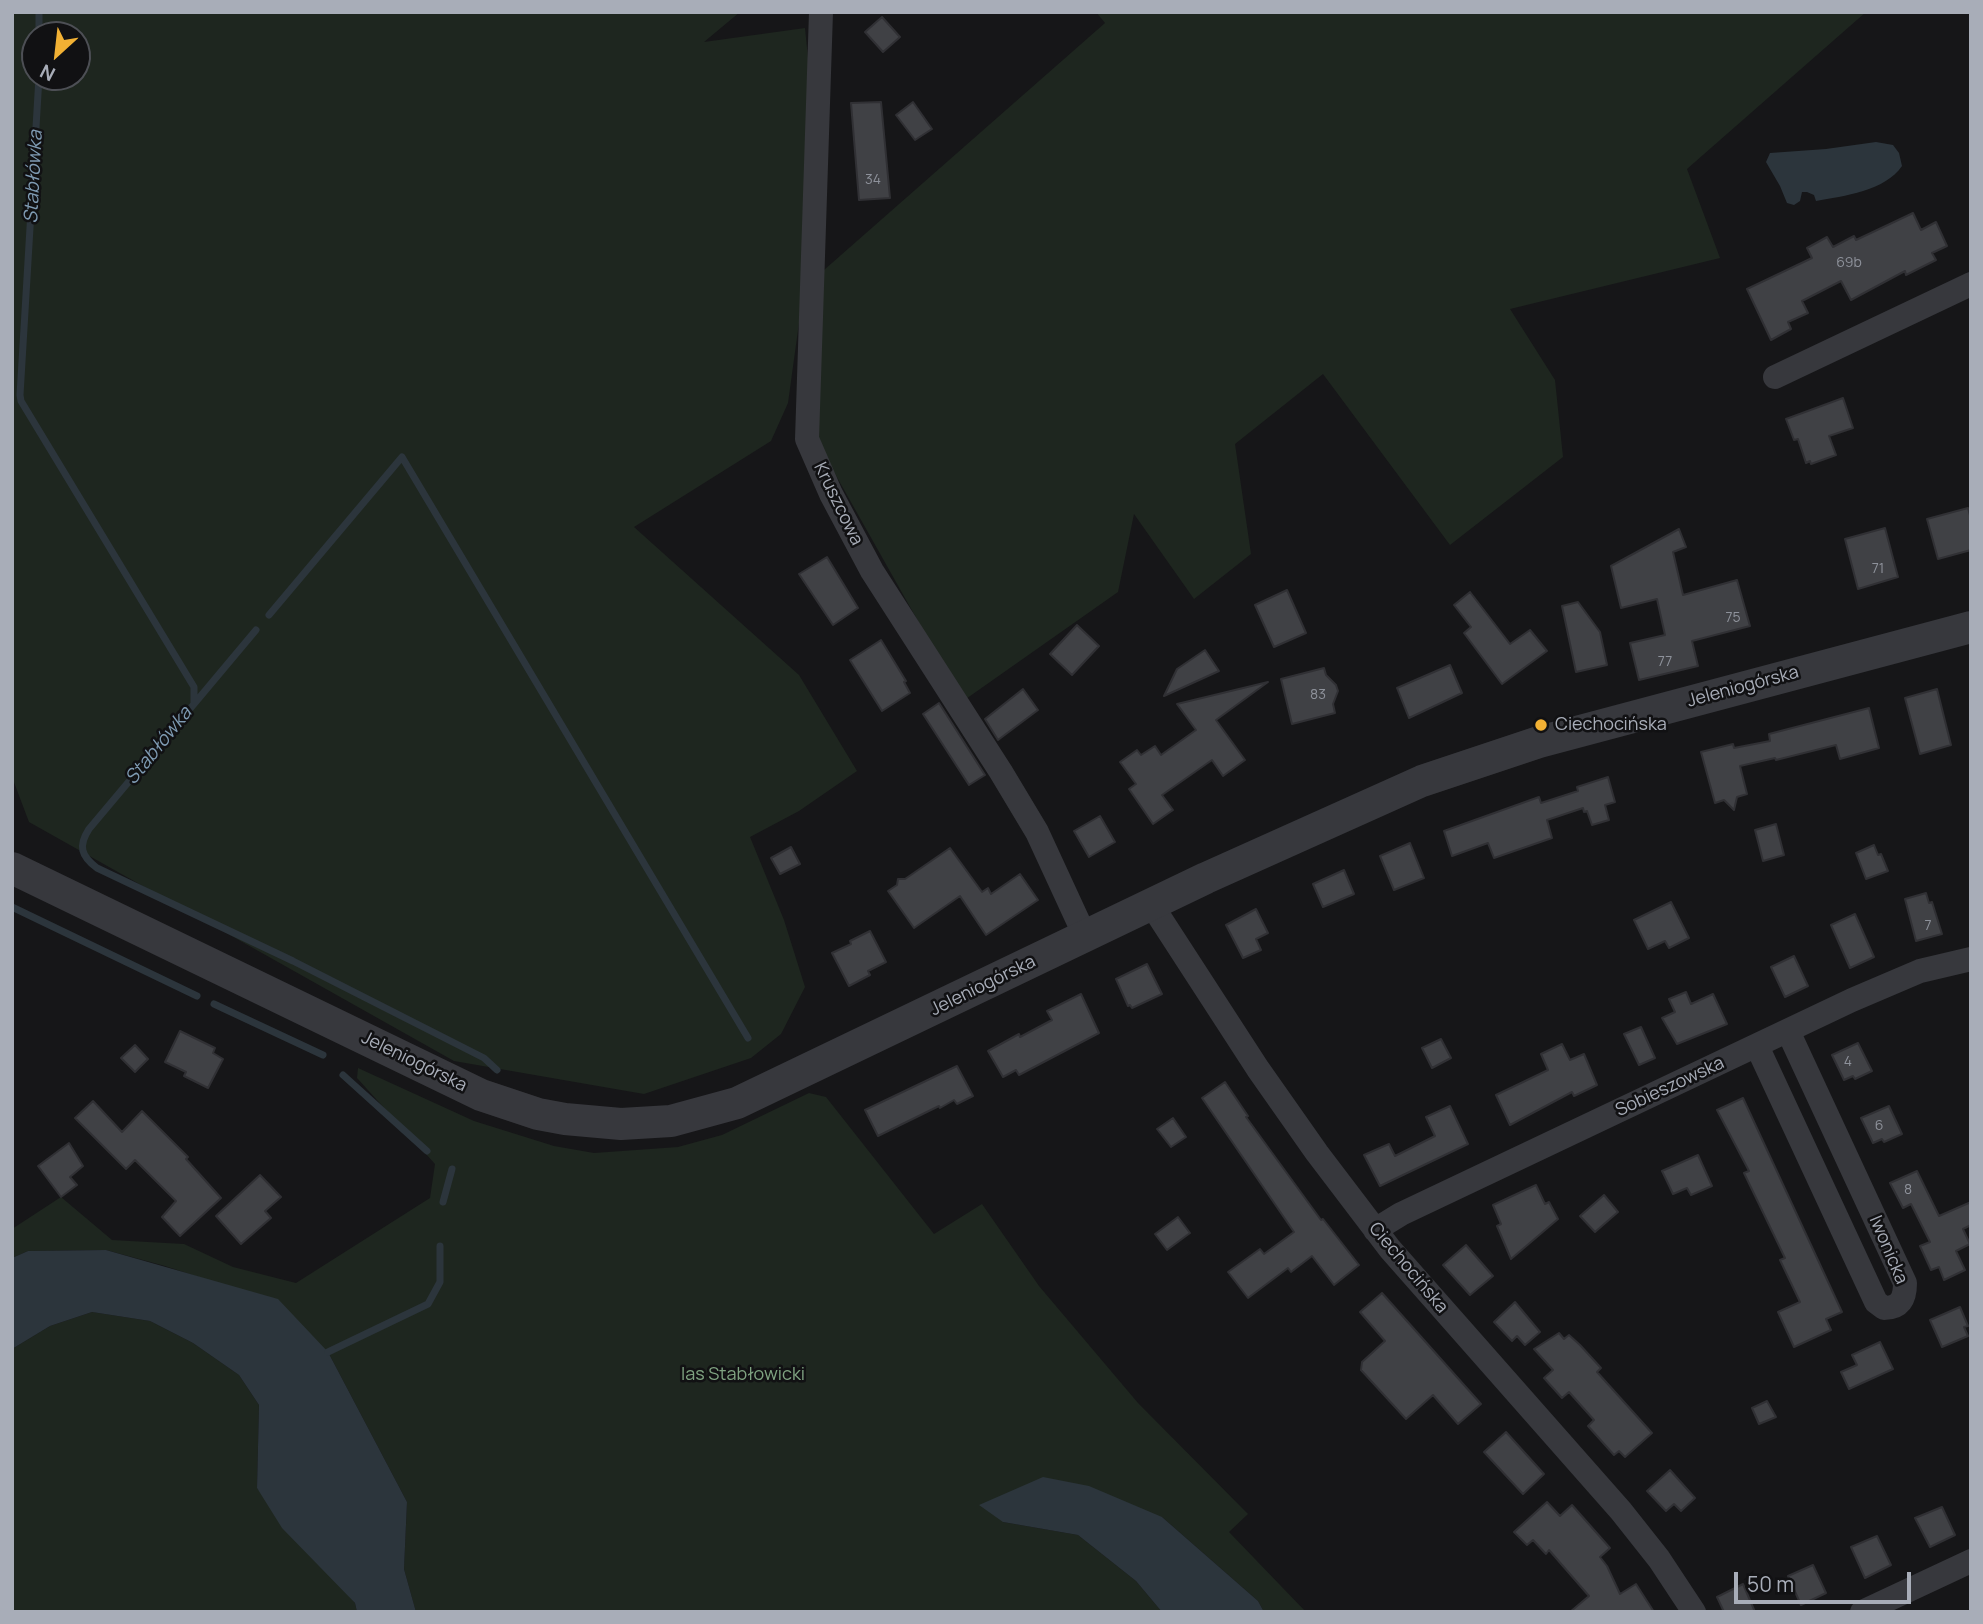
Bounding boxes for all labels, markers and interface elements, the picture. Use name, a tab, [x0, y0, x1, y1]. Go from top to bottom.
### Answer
north arrow	[21, 21, 91, 91]
text: N	[35, 58, 59, 88]
water label: Stabłówka	[20, 130, 48, 224]
house number: 34	[865, 172, 881, 188]
house number: 69b	[1836, 255, 1862, 271]
street label: Kruszcowa	[809, 459, 867, 549]
house number: 71	[1872, 561, 1884, 577]
house number: 75	[1725, 610, 1741, 626]
house number: 77	[1658, 654, 1672, 670]
street label: Jeleniogórska	[1685, 662, 1801, 712]
house number: 83	[1310, 687, 1326, 703]
water label: Stabłówka	[121, 703, 197, 789]
place label: Ciechocińska	[1555, 714, 1667, 736]
marker: Ciechocińska	[1533, 717, 1549, 733]
house number: 7	[1924, 918, 1932, 934]
street label: Jeleniogórska	[927, 951, 1039, 1021]
street label: Jeleniogórska	[358, 1027, 470, 1097]
street label: Sobieszowska	[1612, 1052, 1728, 1122]
house number: 4	[1844, 1054, 1852, 1070]
house number: 6	[1875, 1118, 1883, 1134]
house number: 8	[1904, 1182, 1912, 1198]
street label: Iwonicka	[1864, 1213, 1912, 1287]
street label: Ciechocińska	[1364, 1218, 1452, 1318]
park label: las Stabłowicki	[681, 1364, 805, 1386]
scale bar	[1738, 1558, 1915, 1602]
text: 50 m	[1747, 1570, 1794, 1598]

